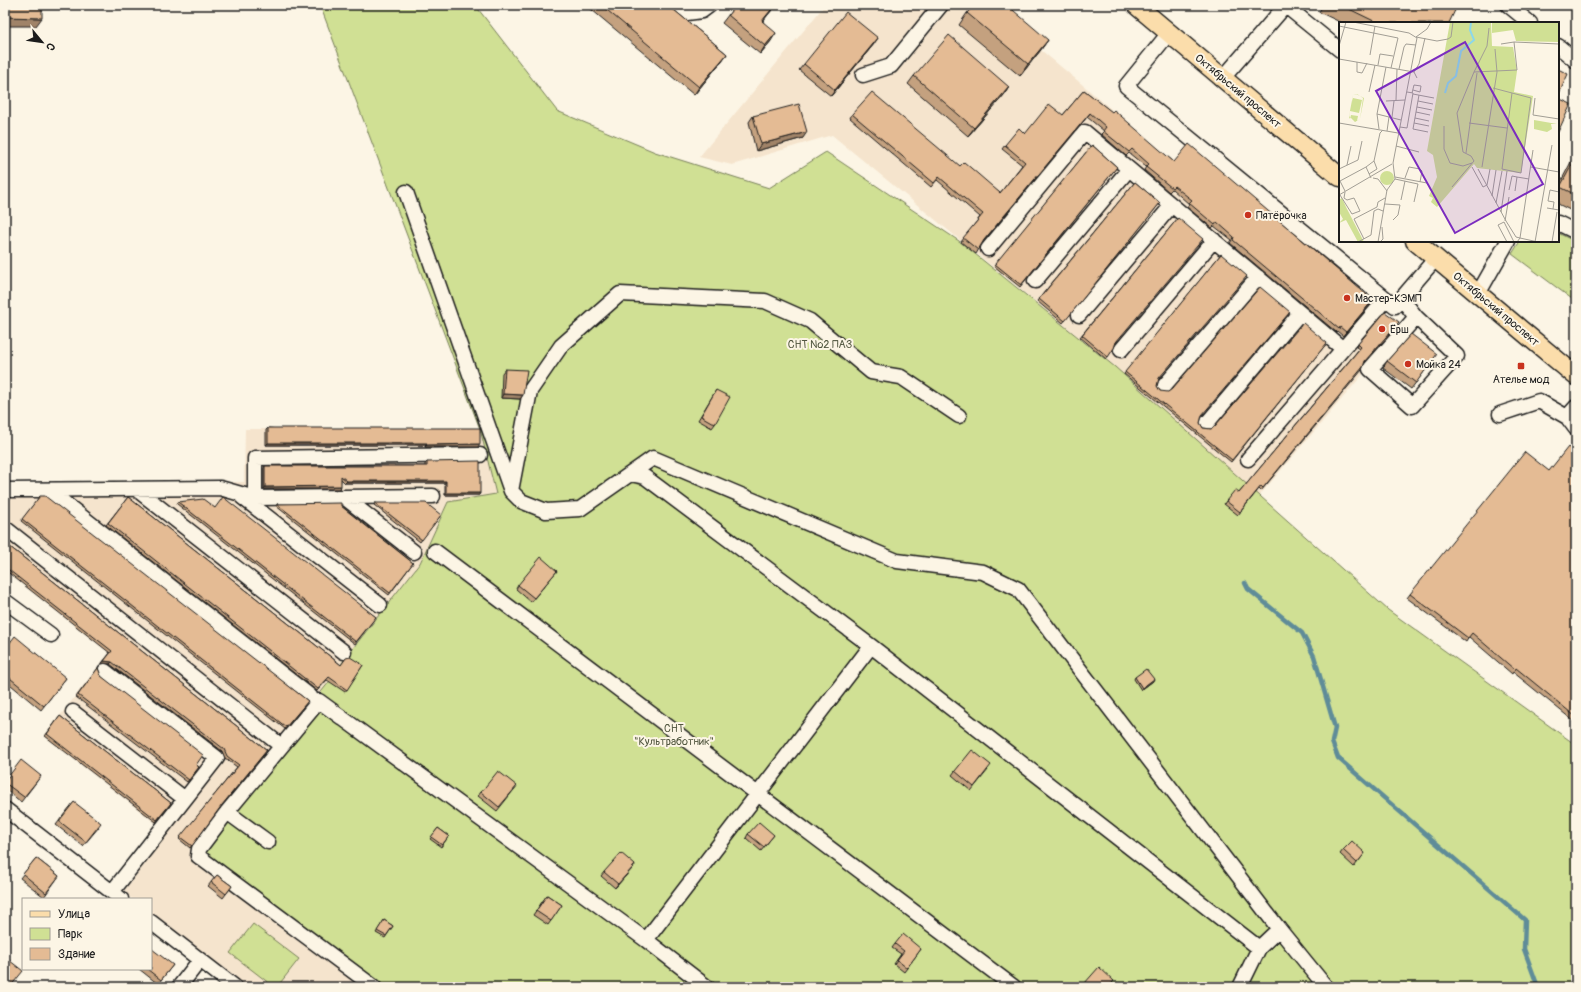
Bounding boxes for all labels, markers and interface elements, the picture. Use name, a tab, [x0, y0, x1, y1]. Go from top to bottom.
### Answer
north arrow	[22, 22, 62, 62]
inset map	[1339, 22, 1559, 242]
text: С	[43, 40, 58, 53]
street label: Октябрьский проспект	[1192, 51, 1284, 131]
place label: Пятёрочка	[1256, 209, 1307, 222]
marker: Пятёрочка	[1243, 210, 1253, 220]
street label: Октябрьский проспект	[1450, 269, 1542, 349]
place label: Мастер-КЭМП	[1355, 292, 1422, 305]
marker: Мастер-КЭМП	[1342, 293, 1352, 303]
place label: Ёрш	[1390, 323, 1409, 336]
marker: Ёрш	[1377, 324, 1387, 334]
park label: СНТ №2 ПАЗ	[788, 338, 852, 351]
place label: Мойка 24	[1416, 358, 1461, 371]
marker: Мойка 24	[1403, 359, 1413, 369]
marker: Ателье мод	[1516, 361, 1526, 371]
place label: Ателье мод	[1493, 373, 1550, 386]
park label: СНТ "Культработник"	[634, 722, 714, 748]
legend	[22, 898, 152, 970]
text: Улица	[58, 907, 90, 922]
text: Парк	[58, 927, 83, 942]
text: Здание	[58, 947, 95, 962]

